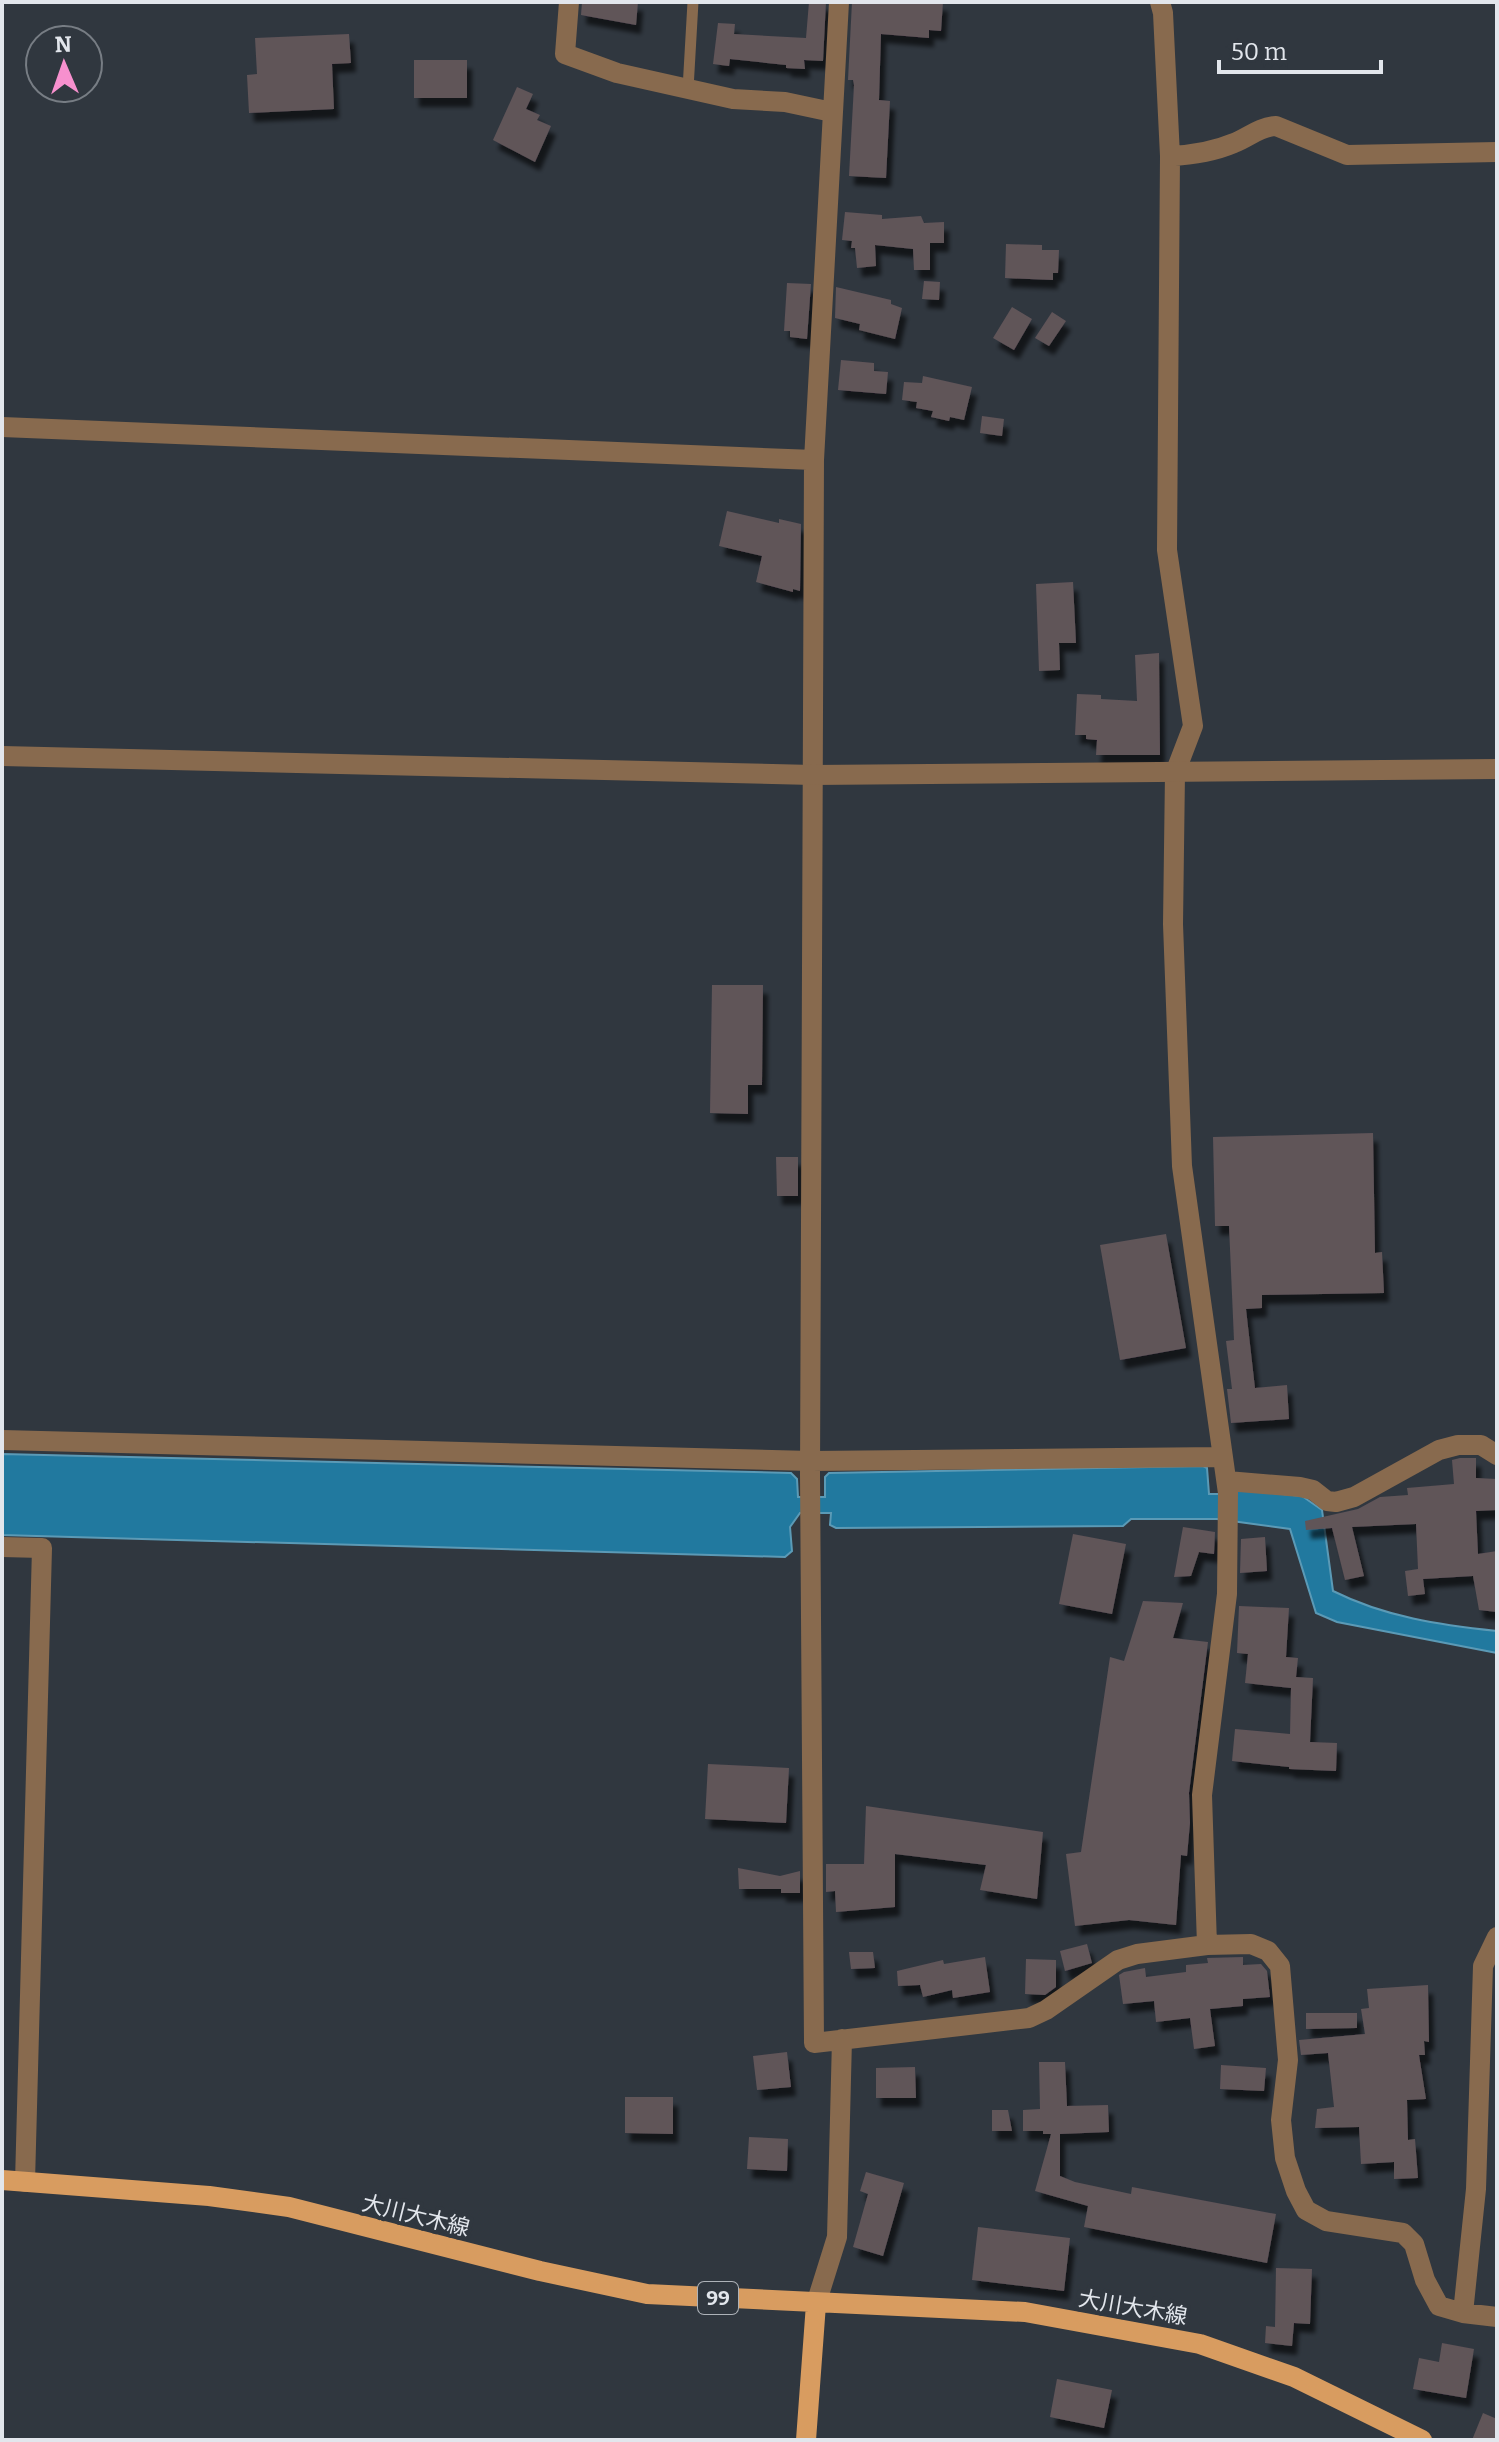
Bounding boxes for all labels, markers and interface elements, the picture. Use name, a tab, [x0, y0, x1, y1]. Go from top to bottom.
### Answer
north arrow	[24, 24, 104, 104]
scale bar	[1219, 24, 1381, 74]
text: N	[54, 31, 72, 58]
text: 50 m	[1231, 38, 1287, 66]
street label: 大川大木線	[359, 2189, 473, 2242]
road number: 99	[698, 2282, 738, 2314]
street label: 大川大木線	[1076, 2285, 1189, 2330]

